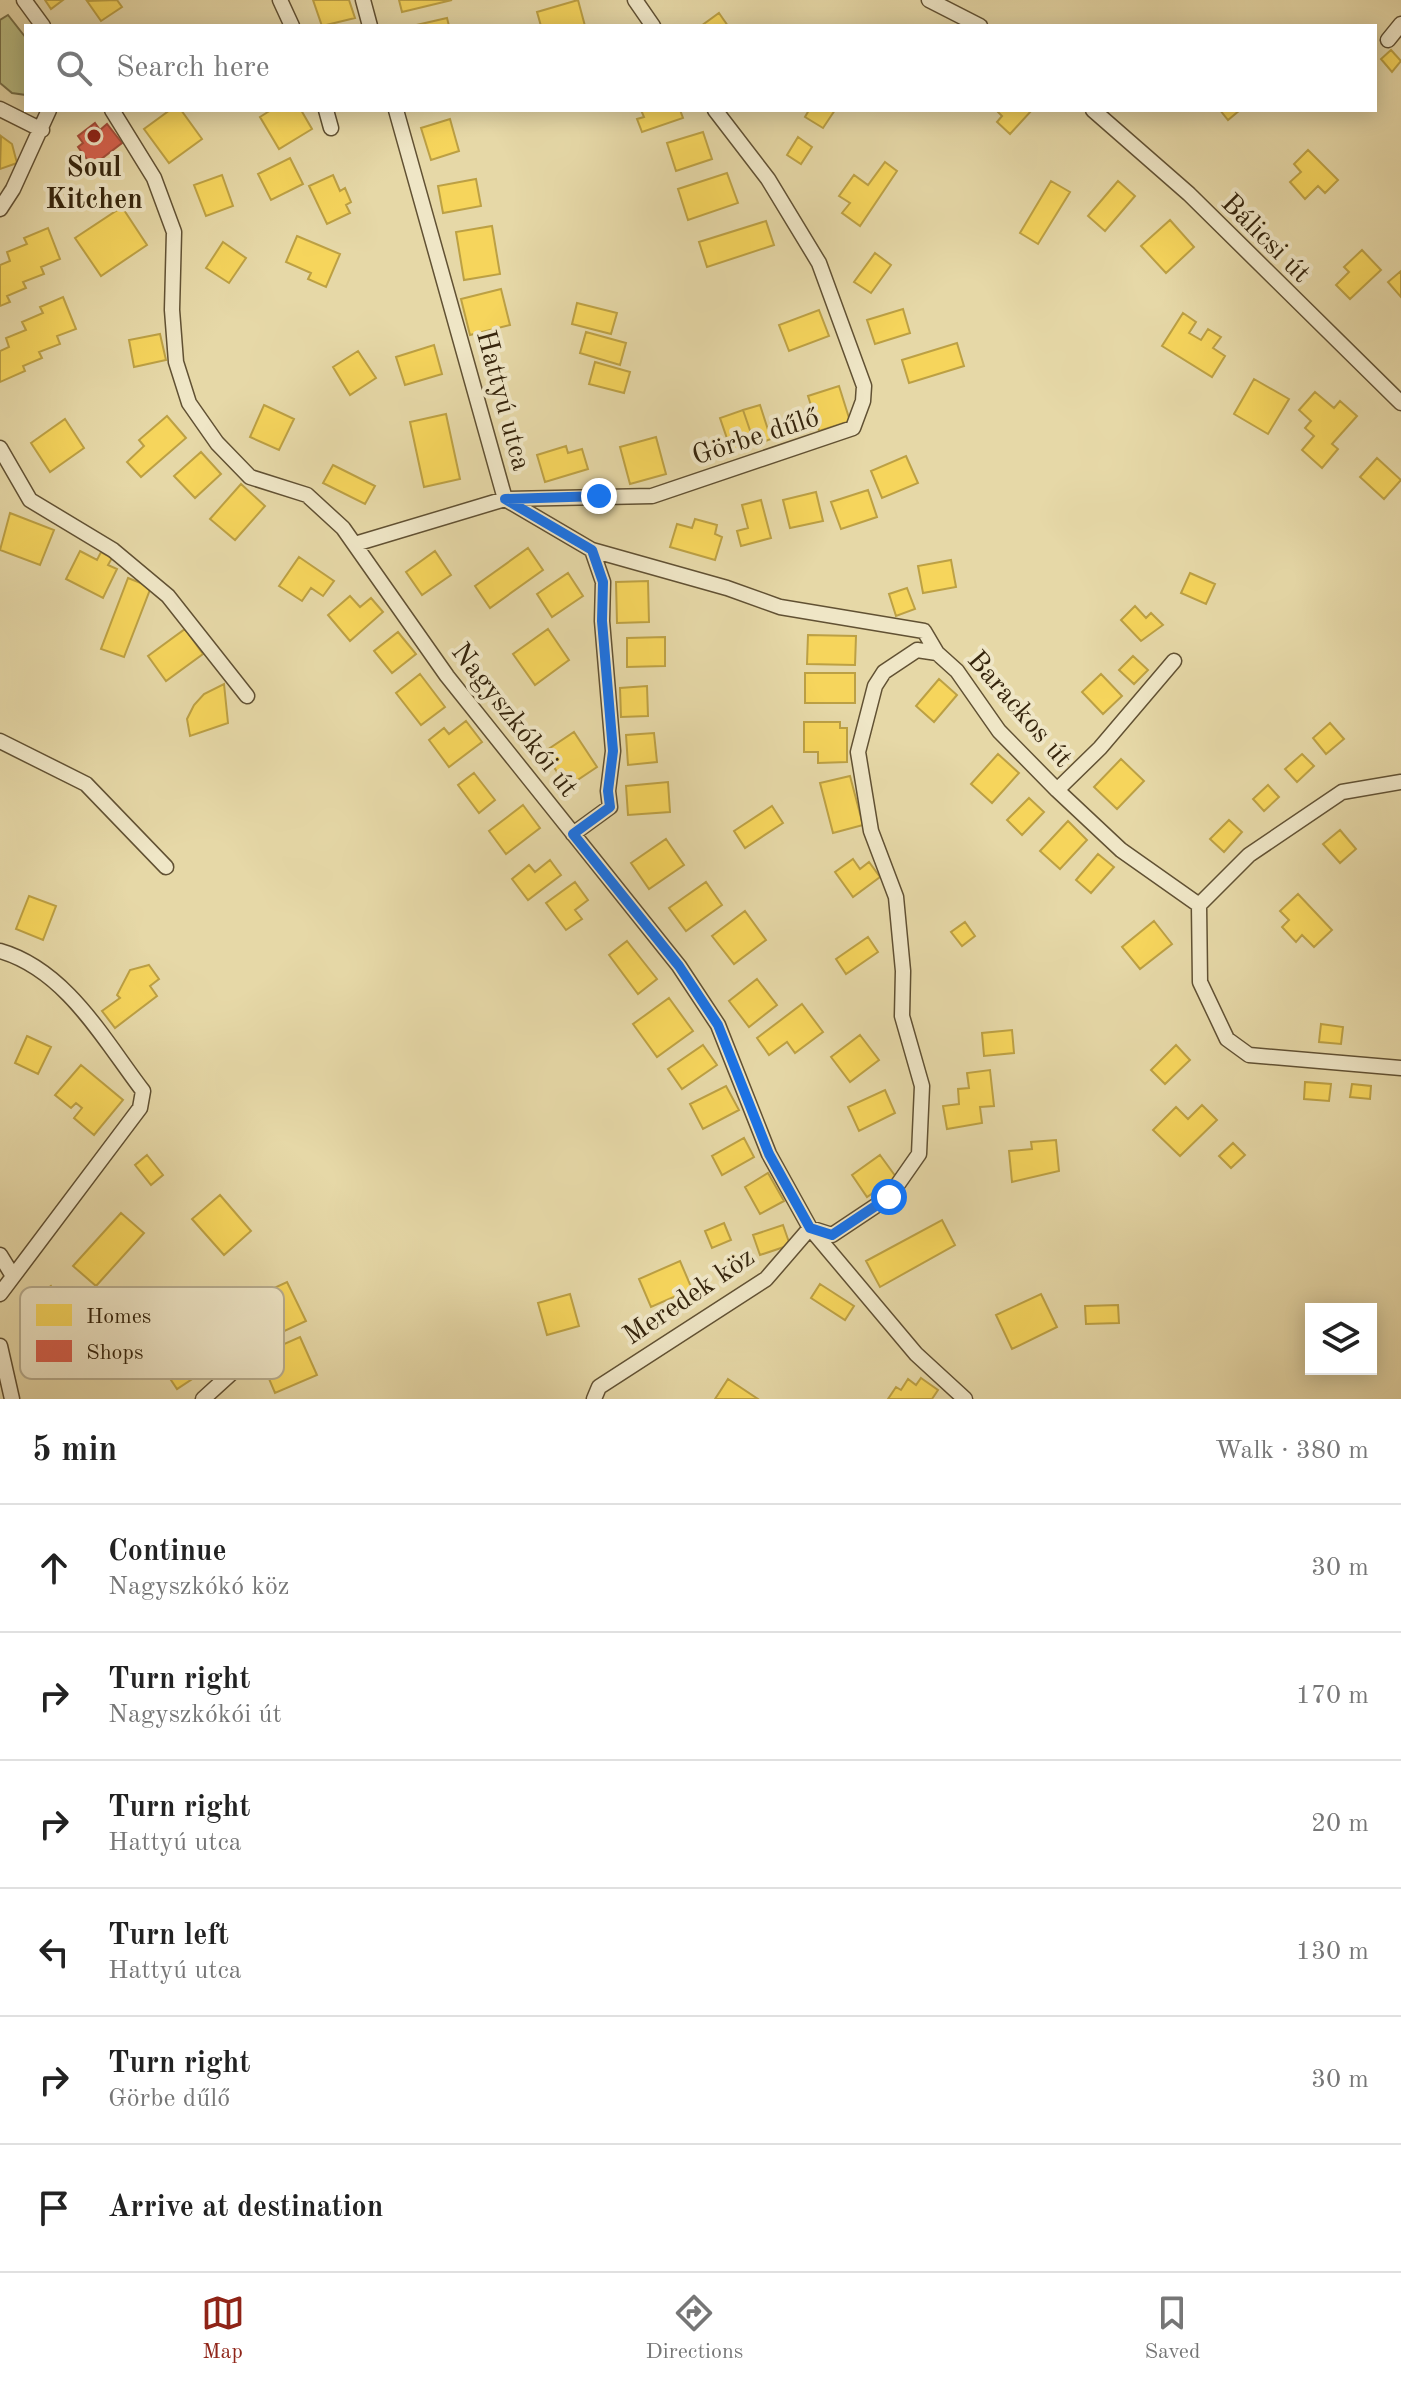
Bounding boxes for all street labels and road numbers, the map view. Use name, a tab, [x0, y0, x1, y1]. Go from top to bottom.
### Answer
street label: Bálicsi út	[1215, 189, 1315, 289]
street label: Hattyú utca	[470, 328, 534, 474]
street label: Görbe dűlő	[689, 404, 823, 472]
street label: Nagyszkókói út	[445, 639, 582, 803]
street label: Barackos út	[961, 646, 1076, 773]
street label: Meredek köz	[619, 1244, 760, 1351]

